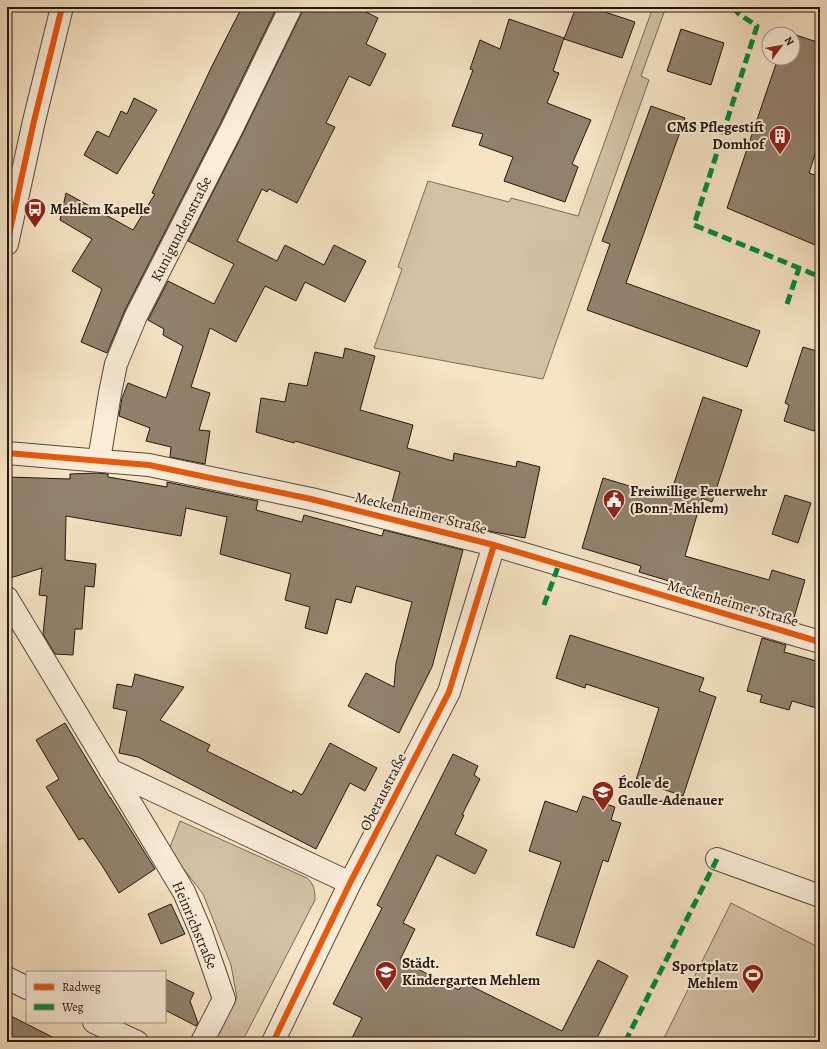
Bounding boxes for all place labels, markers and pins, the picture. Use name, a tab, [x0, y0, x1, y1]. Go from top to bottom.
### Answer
place label: CMS Pflegestift Domhof	[667, 117, 766, 154]
building icon: CMS Pflegestift Domhof	[767, 123, 793, 156]
bus stop icon: Mehlem Kapelle	[22, 196, 48, 229]
place label: Mehlem Kapelle	[50, 199, 150, 219]
place label: Freiwillige Feuerwehr (Bonn-Mehlem)	[630, 481, 768, 518]
public building icon: Freiwillige Feuerwehr (Bonn-Mehlem)	[601, 487, 627, 520]
place label: École de Gaulle-Adenauer	[618, 773, 724, 810]
school or university icon: École de Gaulle-Adenauer	[590, 779, 616, 812]
place label: Städt. Kindergarten Mehlem	[402, 953, 541, 990]
place label: Sportplatz Mehlem	[672, 956, 738, 993]
school or university icon: Städt. Kindergarten Mehlem	[373, 959, 399, 992]
sports icon: Sportplatz Mehlem	[740, 962, 766, 995]

